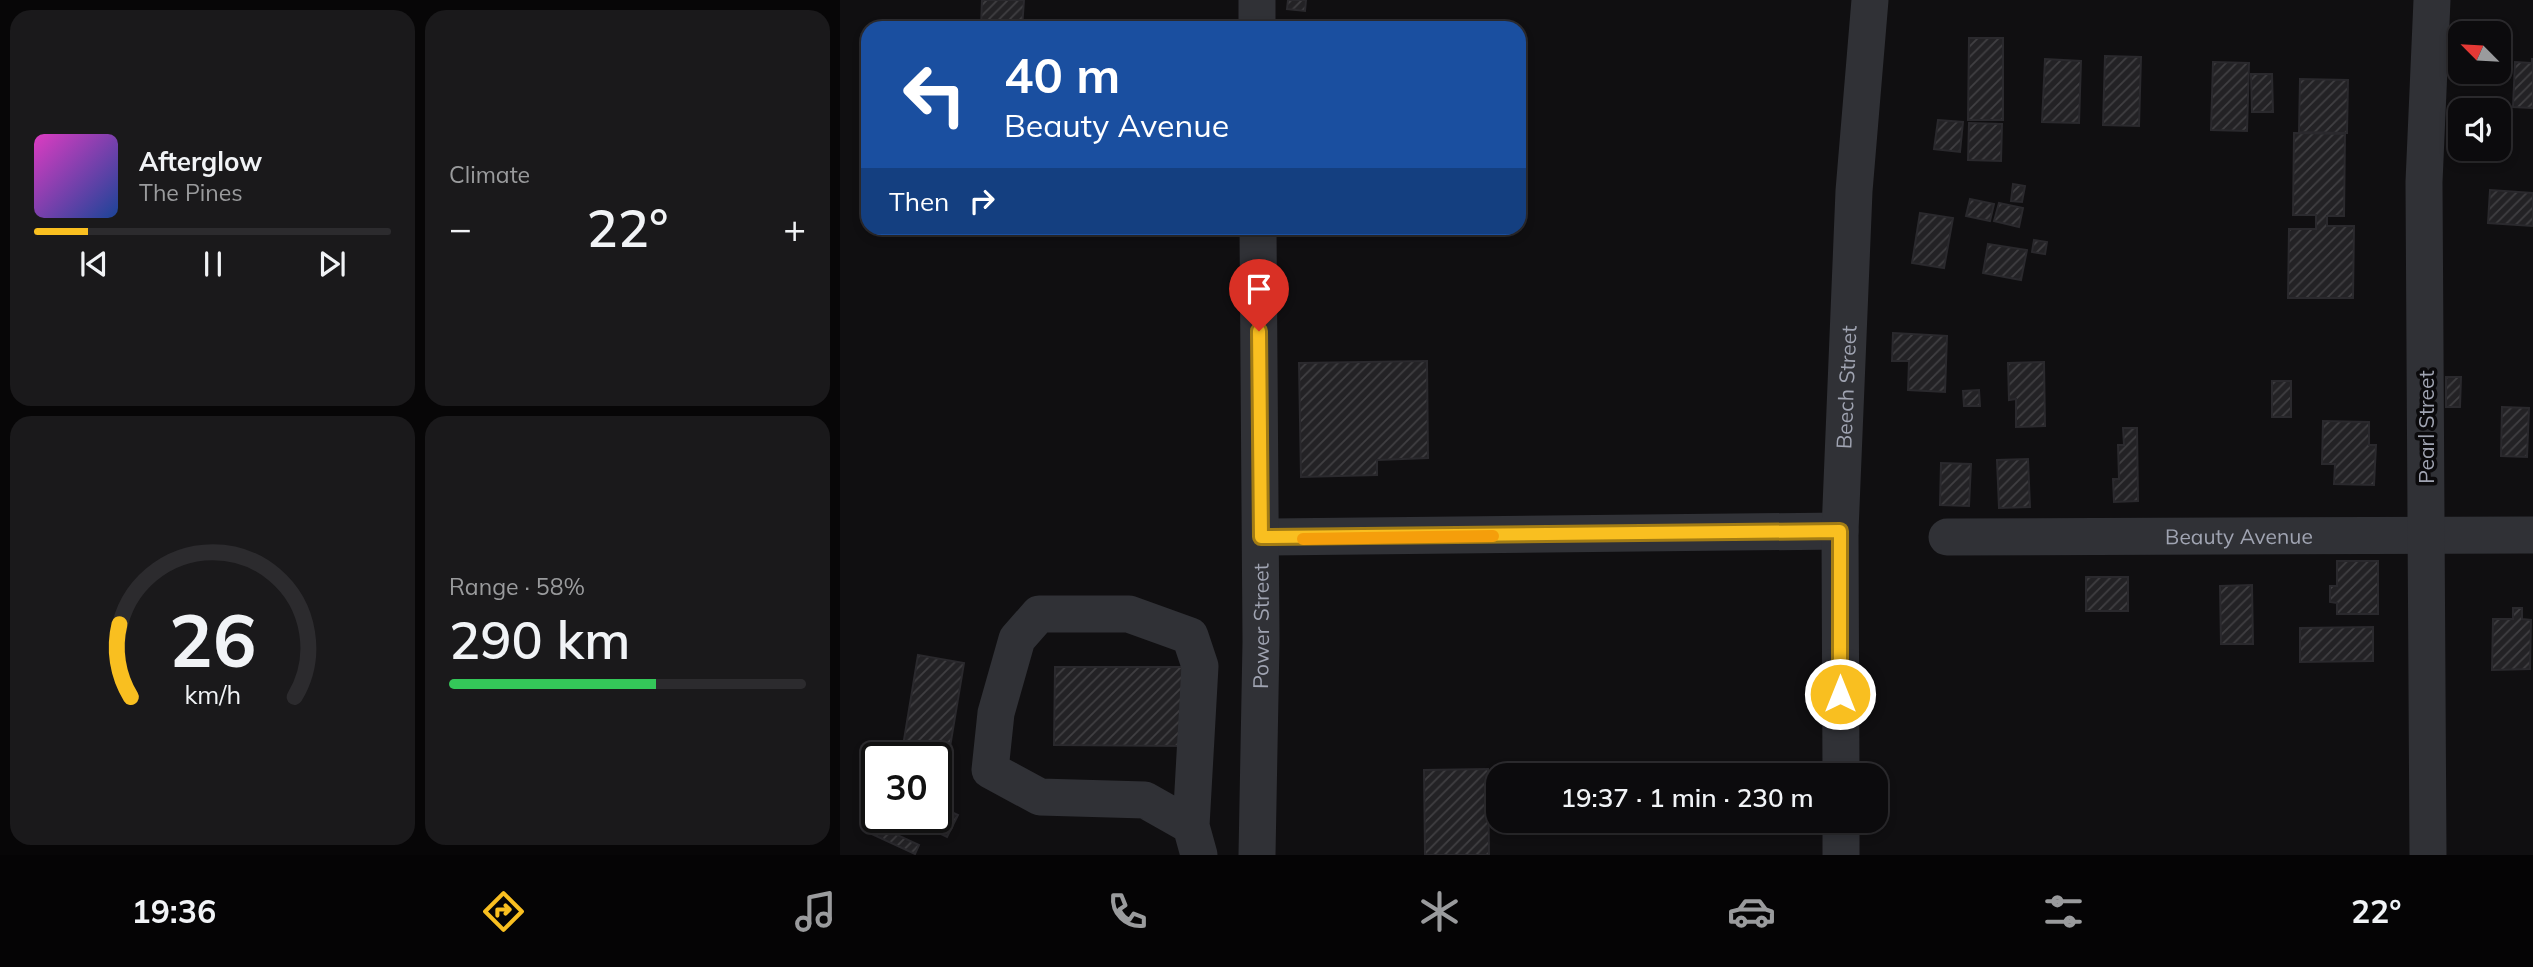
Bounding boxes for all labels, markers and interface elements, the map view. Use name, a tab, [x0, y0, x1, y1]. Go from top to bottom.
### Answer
north arrow	[2448, 21, 2511, 84]
map controls	[2448, 21, 2511, 161]
text: 40 m	[1004, 44, 1120, 105]
icon: left	[889, 49, 980, 140]
button: sound	[2448, 98, 2511, 161]
text: Beauty Avenue	[1004, 105, 1229, 145]
text: Afterglow	[139, 145, 262, 178]
text: Climate	[449, 160, 530, 189]
text: The Pines	[139, 178, 243, 207]
icon: right	[963, 182, 1001, 220]
text: Then	[889, 185, 949, 218]
text: 22°	[587, 195, 668, 260]
text: −	[449, 204, 472, 252]
text: +	[783, 204, 806, 252]
icon: previous	[75, 245, 113, 283]
icon: pause	[194, 245, 232, 283]
icon: next	[313, 245, 351, 283]
pin	[1229, 259, 1289, 331]
icon: arrive	[1240, 270, 1278, 308]
street label: Beech Street	[1830, 325, 1861, 449]
street label: Pearl Street	[2413, 370, 2439, 484]
street label: Beauty Avenue	[2165, 523, 2313, 549]
street label: Power Street	[1247, 563, 1274, 689]
text: Range · 58%	[449, 572, 585, 601]
text: 26	[169, 594, 256, 685]
text: 290 km	[449, 607, 630, 672]
position arrow	[1803, 657, 1877, 731]
text: km/h	[184, 678, 241, 709]
speed limit sign: 30	[861, 742, 952, 833]
text: 19:37 · 1 min · 230 m	[1560, 781, 1814, 814]
icon: directions	[479, 887, 528, 936]
icon: music	[791, 887, 840, 936]
icon: phone	[1103, 887, 1152, 936]
icon: climate	[1415, 887, 1464, 936]
icon: car	[1727, 887, 1776, 936]
icon: filters	[2039, 887, 2088, 936]
text: 19:36	[131, 891, 216, 931]
text: 22°	[2351, 891, 2401, 931]

